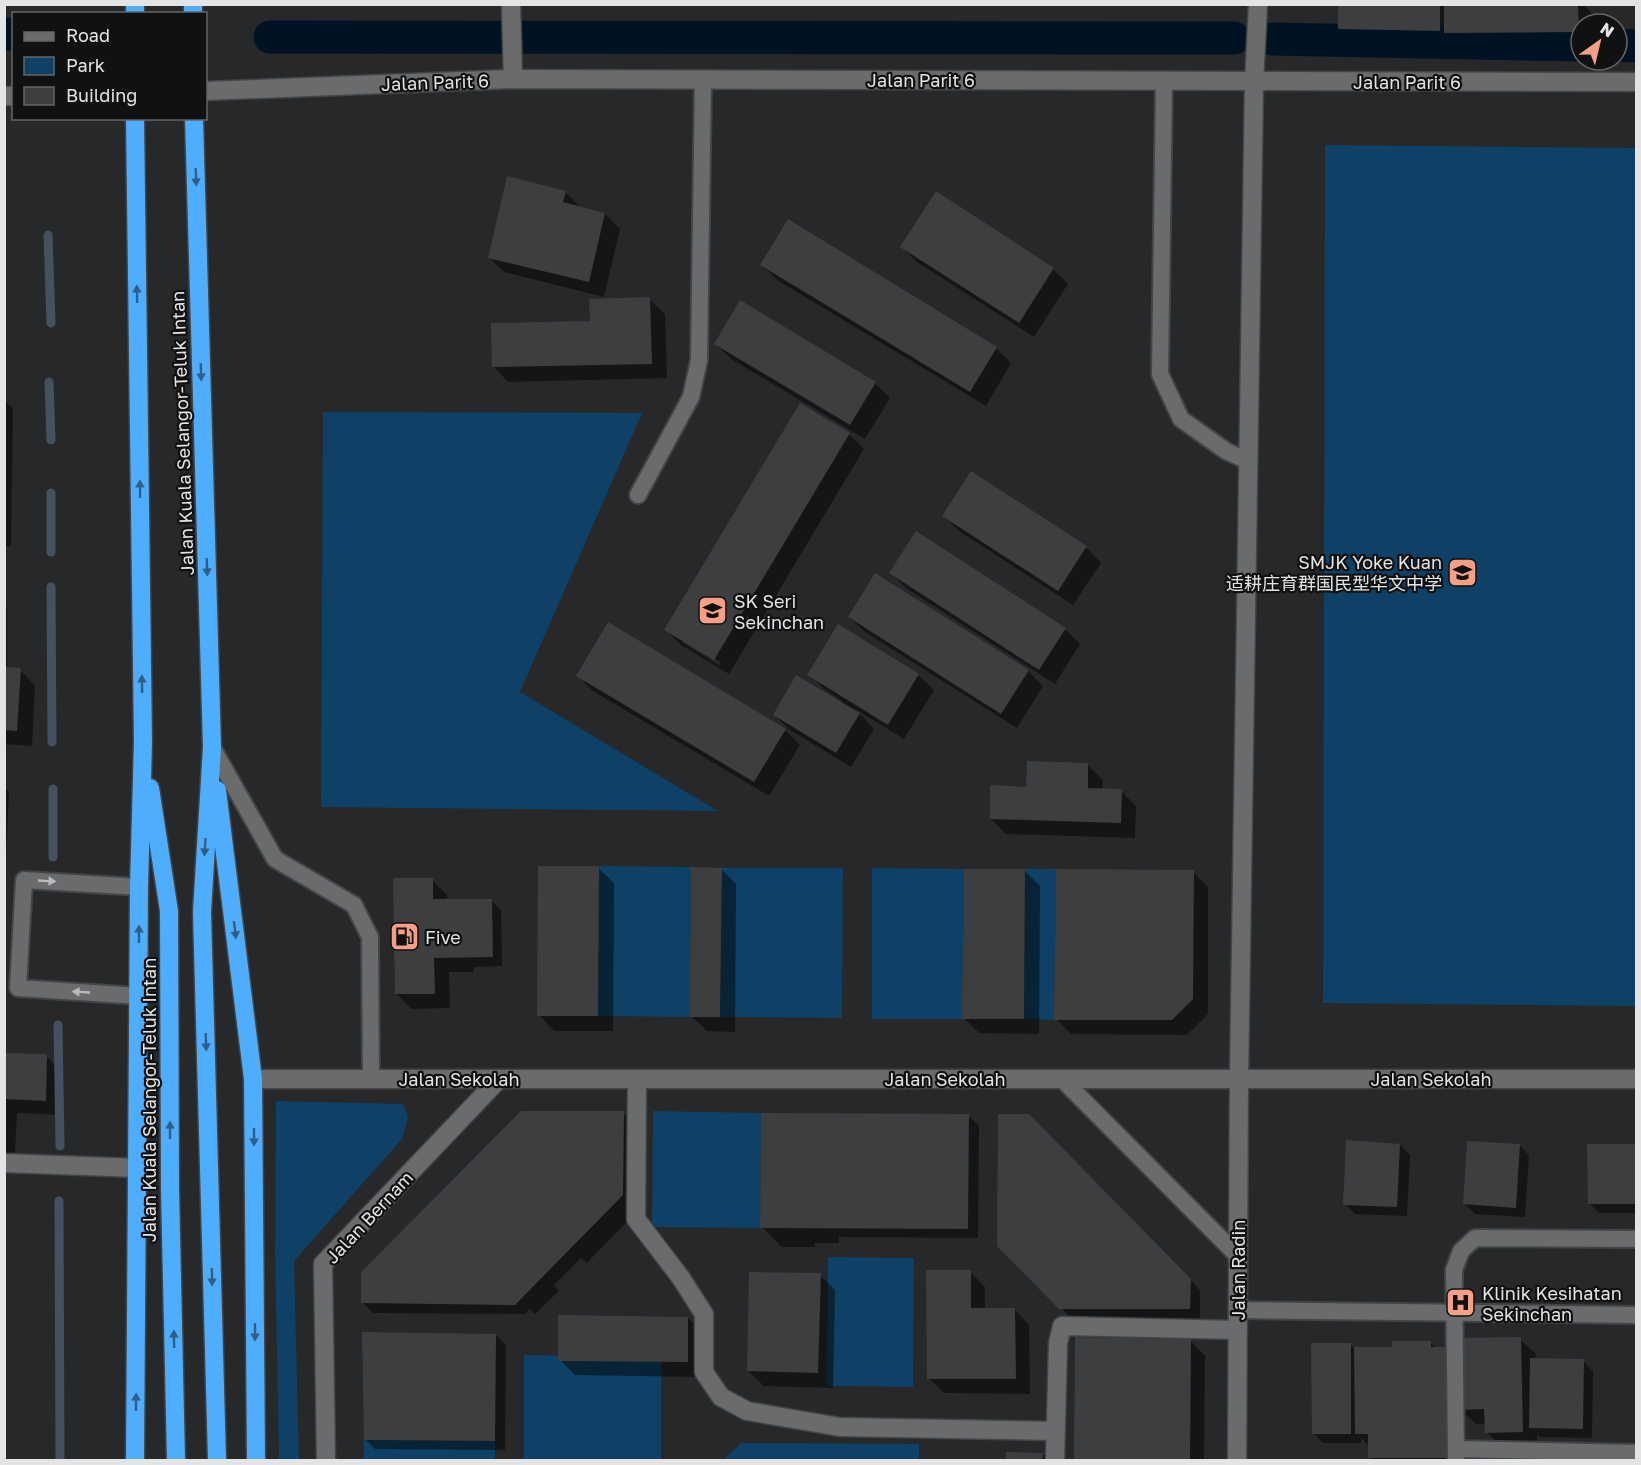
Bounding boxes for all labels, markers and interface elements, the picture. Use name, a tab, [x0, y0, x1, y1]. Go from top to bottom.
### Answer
legend	[12, 12, 207, 120]
north arrow	[1569, 12, 1629, 72]
text: N	[1597, 18, 1618, 41]
text: Road	[66, 24, 110, 46]
text: Park	[66, 54, 105, 76]
street label: Jalan Parit 6	[381, 69, 489, 95]
street label: Jalan Parit 6	[867, 69, 975, 91]
street label: Jalan Parit 6	[1353, 71, 1461, 93]
text: Building	[66, 84, 137, 106]
one-way arrow	[191, 167, 200, 186]
one-way arrow	[133, 284, 142, 303]
street label: Jalan Kuala Selangor-Teluk Intan	[166, 290, 198, 576]
one-way arrow	[196, 362, 206, 381]
one-way arrow	[135, 479, 145, 498]
place label: SMJK Yoke Kuan 适耕庄育群国民型华文中学	[1226, 551, 1442, 594]
school or university icon: SMJK Yoke Kuan 适耕庄育群国民型华文中学	[1447, 556, 1479, 588]
one-way arrow	[202, 557, 211, 576]
place label: SK Seri Sekinchan	[734, 590, 824, 633]
school or university icon: SK Seri Sekinchan	[697, 595, 729, 627]
one-way arrow	[138, 674, 147, 693]
one-way arrow	[201, 837, 210, 856]
one-way arrow	[38, 877, 57, 886]
one-way arrow	[230, 920, 239, 939]
fuel station icon: Five	[388, 921, 420, 953]
one-way arrow	[134, 925, 144, 944]
place label: Five	[425, 926, 461, 948]
street label: Jalan Kuala Selangor-Teluk Intan	[138, 958, 160, 1242]
one-way arrow	[71, 987, 90, 997]
one-way arrow	[201, 1032, 210, 1051]
street label: Jalan Sekolah	[398, 1068, 520, 1090]
street label: Jalan Sekolah	[884, 1068, 1006, 1090]
street label: Jalan Sekolah	[1370, 1068, 1492, 1090]
one-way arrow	[165, 1121, 175, 1140]
one-way arrow	[249, 1128, 259, 1147]
street label: Jalan Bernam	[321, 1166, 417, 1268]
street label: Jalan Radin	[1227, 1220, 1249, 1320]
one-way arrow	[208, 1267, 217, 1286]
place label: Klinik Kesihatan Sekinchan	[1482, 1282, 1622, 1325]
hospital icon: Klinik Kesihatan Sekinchan	[1445, 1287, 1477, 1319]
one-way arrow	[250, 1323, 260, 1342]
one-way arrow	[169, 1330, 178, 1349]
one-way arrow	[131, 1393, 141, 1412]

